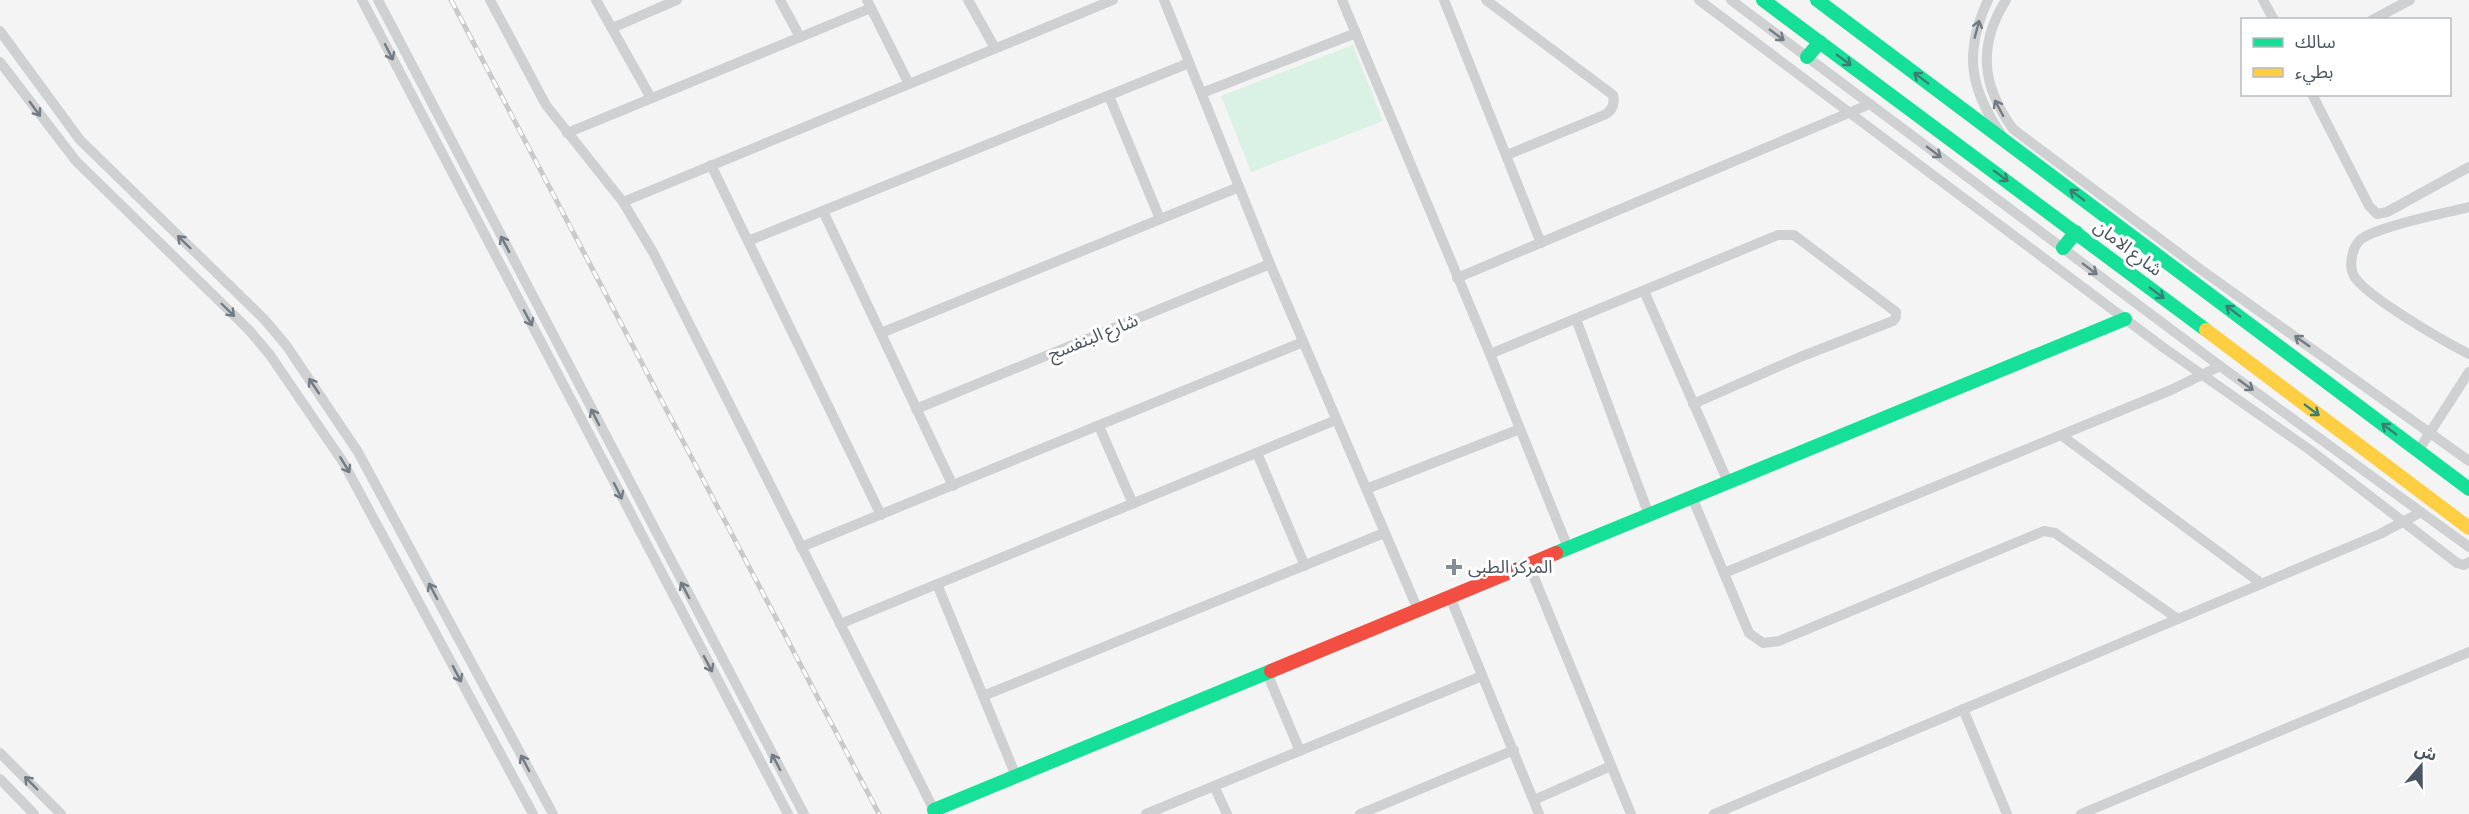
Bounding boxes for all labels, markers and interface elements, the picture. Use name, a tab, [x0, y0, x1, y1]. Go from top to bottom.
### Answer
legend	[2241, 18, 2451, 96]
one-way arrow	[1972, 20, 1984, 39]
one-way arrow	[1769, 29, 1785, 42]
text: سالك	[2295, 34, 2336, 52]
one-way arrow	[383, 43, 395, 60]
one-way arrow	[1835, 54, 1851, 66]
text: بطيء	[2295, 64, 2333, 85]
one-way arrow	[1913, 72, 1929, 84]
one-way arrow	[1993, 99, 2005, 117]
one-way arrow	[28, 101, 41, 117]
one-way arrow	[1926, 145, 1942, 158]
one-way arrow	[1992, 170, 2008, 182]
one-way arrow	[2069, 188, 2085, 201]
street label: شارع الامان	[2088, 218, 2165, 283]
one-way arrow	[177, 234, 192, 249]
one-way arrow	[499, 236, 511, 253]
one-way arrow	[2082, 262, 2098, 275]
one-way arrow	[2148, 286, 2164, 299]
one-way arrow	[220, 302, 235, 316]
one-way arrow	[2225, 305, 2241, 318]
one-way arrow	[522, 309, 534, 326]
street label: شارع البنفسج	[1046, 312, 1142, 368]
one-way arrow	[2295, 335, 2311, 347]
one-way arrow	[308, 378, 320, 395]
one-way arrow	[2238, 379, 2254, 392]
one-way arrow	[2304, 404, 2320, 416]
one-way arrow	[589, 408, 600, 426]
one-way arrow	[2381, 422, 2397, 435]
one-way arrow	[339, 456, 351, 473]
one-way arrow	[612, 482, 624, 499]
marker: المركز الطبى	[1445, 558, 1463, 576]
place label: المركز الطبى	[1468, 559, 1552, 578]
one-way arrow	[679, 582, 691, 599]
one-way arrow	[427, 583, 439, 600]
one-way arrow	[702, 655, 714, 672]
one-way arrow	[452, 664, 463, 682]
north arrow	[2391, 736, 2451, 796]
text: ش	[2412, 742, 2439, 765]
one-way arrow	[519, 754, 530, 772]
one-way arrow	[770, 754, 781, 772]
one-way arrow	[23, 776, 38, 791]

